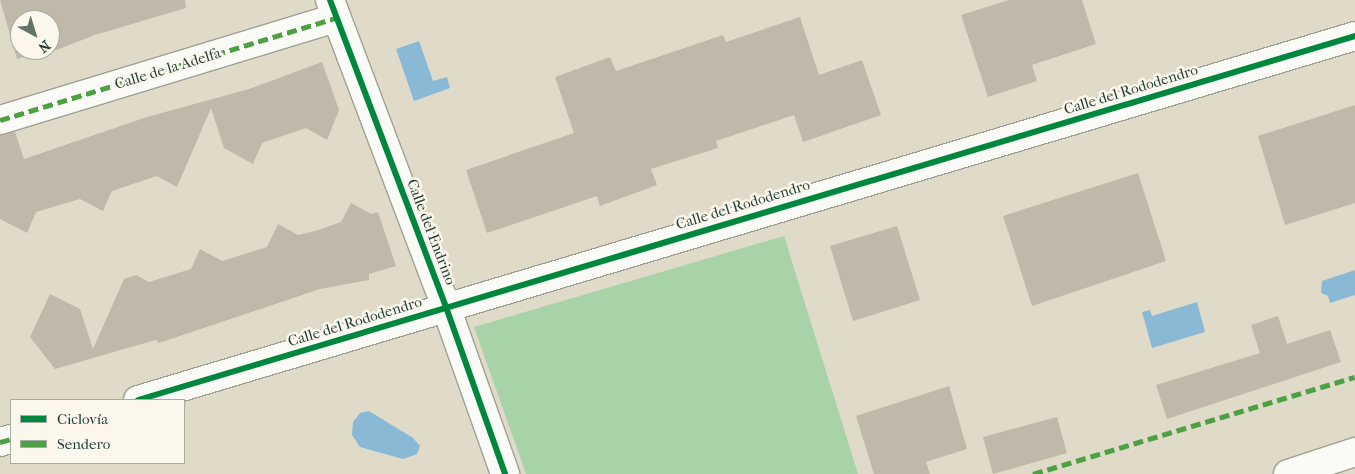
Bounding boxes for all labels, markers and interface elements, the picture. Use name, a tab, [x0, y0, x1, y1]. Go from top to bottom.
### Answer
north arrow	[10, 10, 60, 60]
text: N	[35, 36, 54, 56]
street label: Calle de la Adelfa	[113, 44, 223, 94]
street label: Calle del Rododendro	[1062, 61, 1200, 119]
street label: Calle del Rododendro	[674, 176, 812, 234]
street label: Calle del Endrino	[403, 177, 459, 287]
street label: Calle del Rododendro	[286, 293, 424, 351]
legend	[10, 399, 185, 464]
text: Ciclovía	[57, 410, 108, 428]
text: Sendero	[57, 435, 110, 453]

